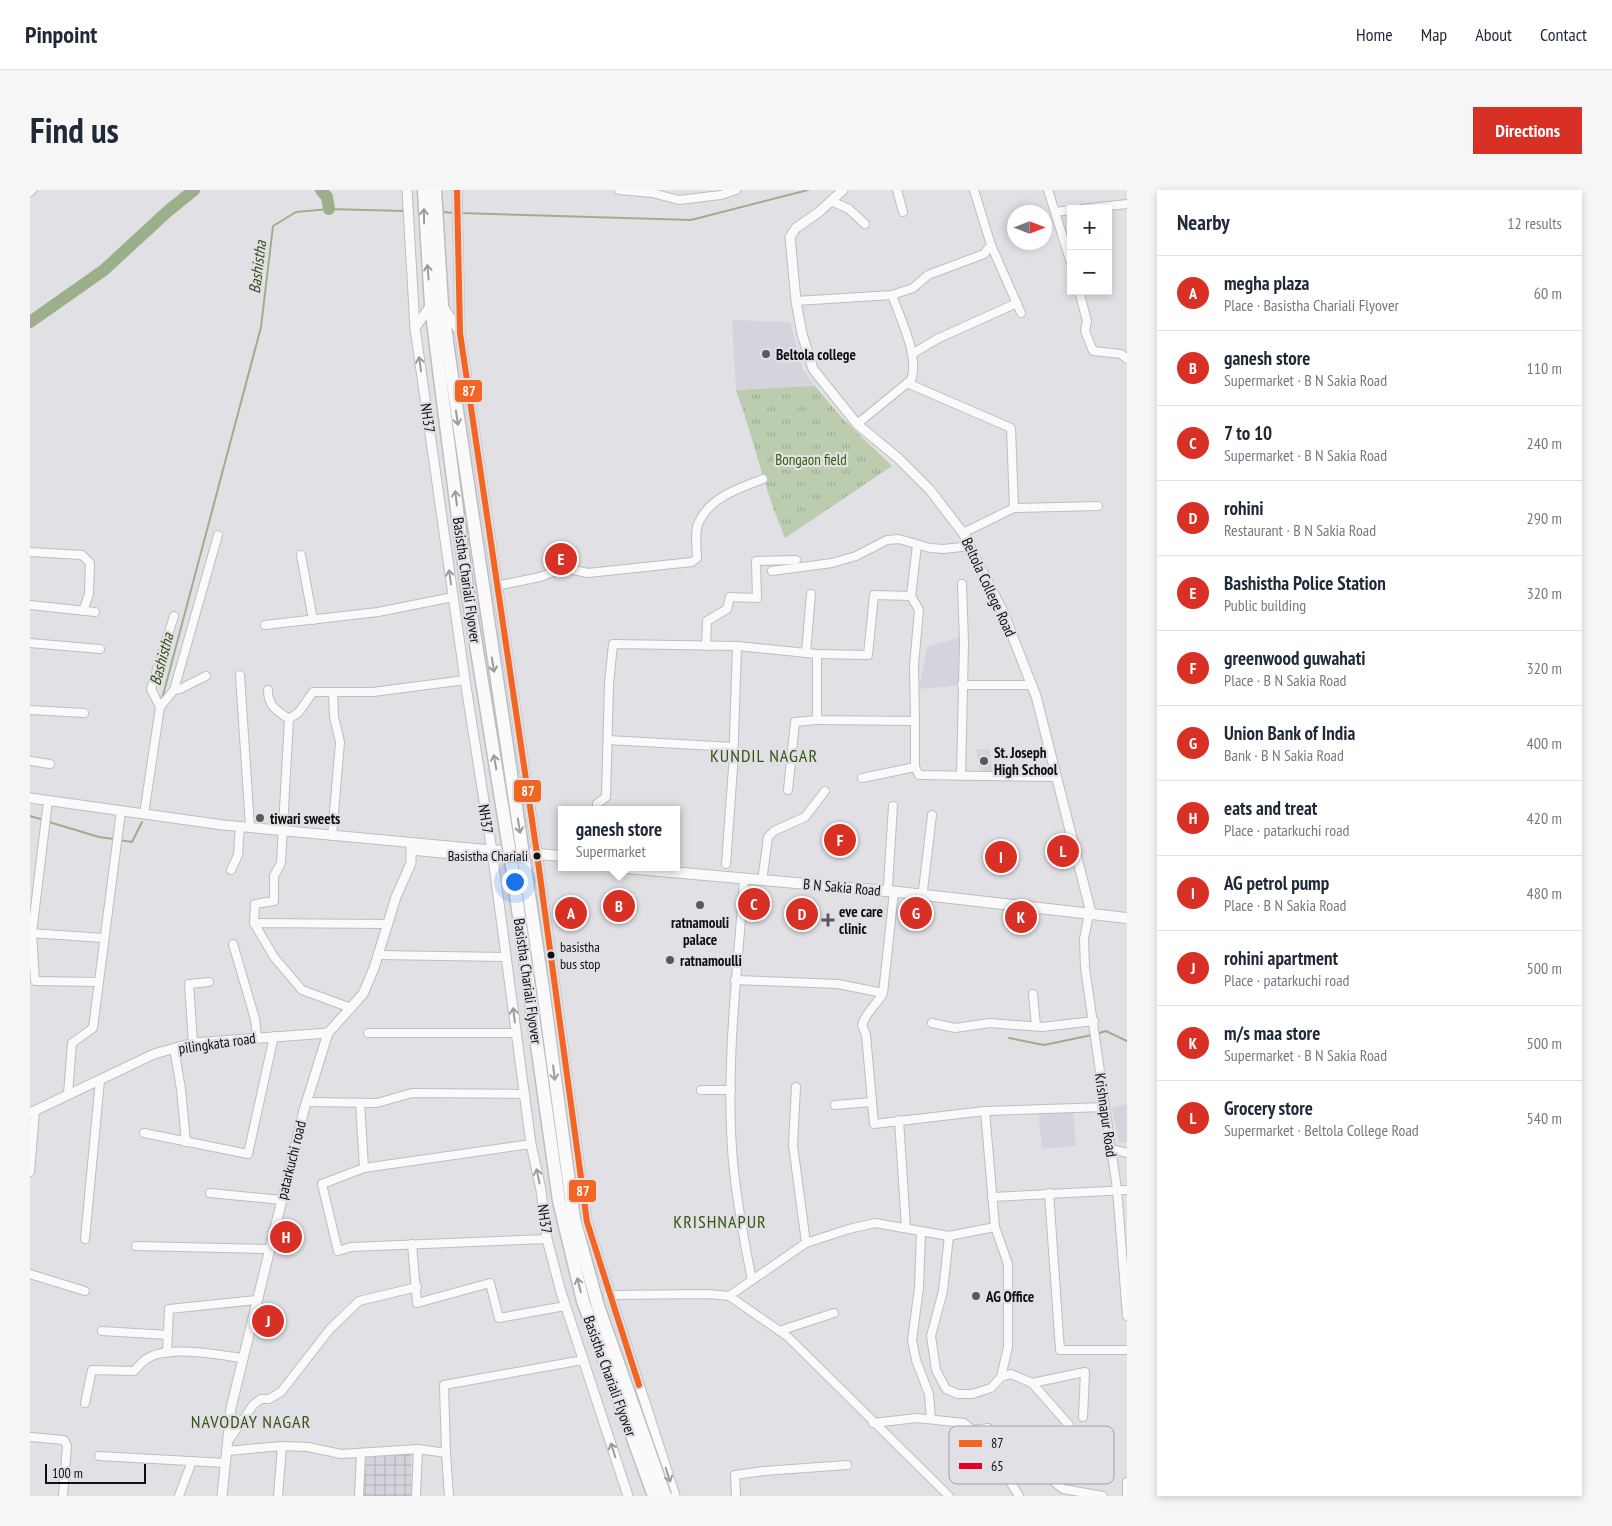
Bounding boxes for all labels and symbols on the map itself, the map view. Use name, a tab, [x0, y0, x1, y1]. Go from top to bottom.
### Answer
north arrow	[1007, 205, 1052, 250]
one-way arrow	[420, 208, 429, 224]
water label: Bashistha	[244, 238, 270, 295]
one-way arrow	[423, 265, 433, 281]
place label: Beltola college	[776, 345, 856, 364]
marker: Beltola college	[760, 348, 772, 360]
one-way arrow	[415, 356, 425, 372]
line badge: 87	[454, 379, 483, 403]
text: 87	[462, 382, 476, 400]
street label: NH37	[417, 402, 439, 434]
one-way arrow	[452, 410, 462, 426]
park label: Bongaon field	[775, 450, 847, 469]
one-way arrow	[450, 490, 460, 506]
street label: Basistha Chariali Flyover	[449, 516, 485, 645]
street label: Beltola College Road	[958, 534, 1020, 640]
pin: E	[545, 540, 577, 578]
one-way arrow	[445, 569, 455, 585]
water label: Bashistha	[144, 629, 178, 687]
one-way arrow	[489, 657, 499, 673]
place label: St. Joseph High School	[994, 743, 1058, 779]
district label: KUNDIL NAGAR	[710, 744, 818, 767]
one-way arrow	[490, 755, 500, 771]
marker: St. Joseph High School	[978, 755, 990, 767]
line badge: 87	[513, 779, 542, 803]
text: 87	[521, 782, 535, 800]
street label: NH37	[474, 803, 498, 835]
place label: tiwari sweets	[270, 809, 340, 828]
marker: tiwari sweets	[254, 812, 266, 824]
one-way arrow	[514, 817, 524, 833]
pin: F	[824, 821, 856, 859]
pin: L	[1047, 832, 1079, 870]
pin: I	[985, 838, 1017, 876]
place label: Basistha Chariali	[448, 847, 528, 865]
marker: Basistha Chariali	[532, 851, 542, 861]
your location	[502, 869, 528, 895]
street label: B N Sakia Road	[802, 874, 882, 900]
pin: C	[738, 885, 770, 923]
pin: B	[603, 887, 635, 925]
pin: A	[555, 894, 587, 932]
pin: G	[900, 894, 932, 932]
pin: D	[786, 895, 818, 933]
pin: K	[1005, 898, 1037, 936]
marker: ratnamouli palace	[694, 899, 706, 911]
place label: eve care clinic	[839, 902, 883, 938]
place label: ratnamouli palace	[671, 913, 729, 949]
marker: eve care clinic	[821, 913, 835, 927]
street label: Basistha Chariali Flyover	[510, 917, 546, 1046]
place label: basistha bus stop	[560, 938, 600, 973]
marker: basistha bus stop	[546, 950, 556, 960]
place label: ratnamoulli	[680, 951, 742, 970]
marker: ratnamoulli	[664, 954, 676, 966]
one-way arrow	[509, 1007, 519, 1023]
street label: pilingkata road	[177, 1028, 257, 1058]
one-way arrow	[549, 1065, 559, 1081]
street label: Krishnapur Road	[1091, 1072, 1121, 1158]
street label: patarkuchi road	[272, 1119, 310, 1201]
one-way arrow	[532, 1168, 542, 1184]
line badge: 87	[568, 1179, 597, 1203]
text: 87	[576, 1182, 590, 1200]
street label: NH37	[534, 1203, 556, 1235]
district label: KRISHNAPUR	[673, 1210, 767, 1233]
pin: H	[270, 1218, 302, 1256]
one-way arrow	[574, 1278, 583, 1294]
place label: AG Office	[985, 1287, 1034, 1306]
marker: AG Office	[970, 1290, 982, 1302]
pin: J	[252, 1302, 284, 1340]
street label: Basistha Chariali Flyover	[579, 1313, 641, 1440]
district label: NAVODAY NAGAR	[191, 1410, 311, 1433]
legend	[949, 1426, 1114, 1484]
text: 87	[991, 1434, 1004, 1452]
one-way arrow	[607, 1442, 617, 1458]
text: 65	[991, 1457, 1004, 1475]
scale bar	[45, 1461, 146, 1484]
one-way arrow	[664, 1467, 674, 1483]

